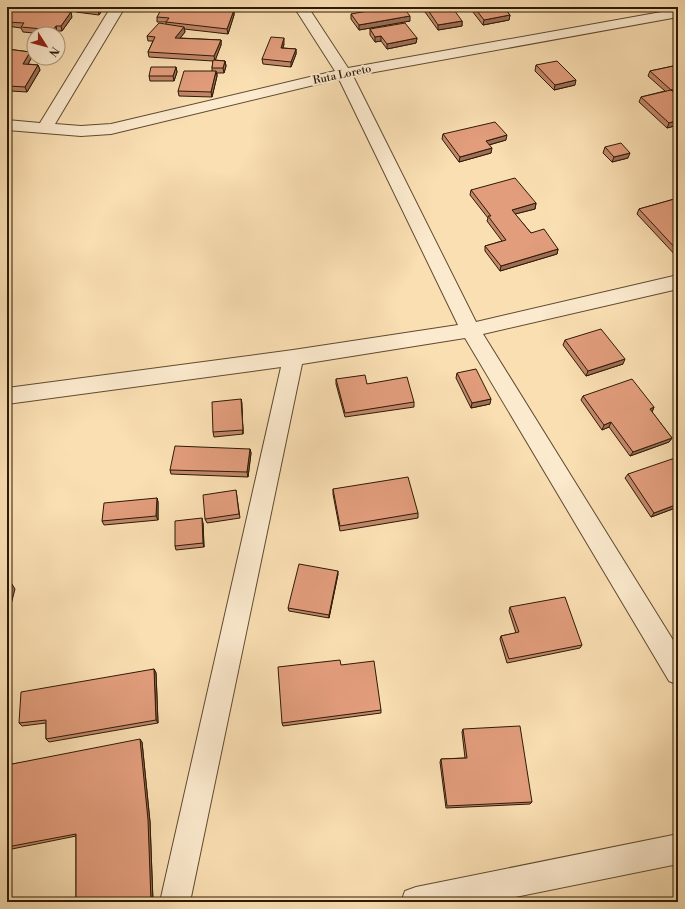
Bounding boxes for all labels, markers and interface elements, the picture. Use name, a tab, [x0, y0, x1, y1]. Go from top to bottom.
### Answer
north arrow	[26, 26, 66, 66]
text: N	[45, 44, 62, 59]
street label: Ruta Loreto	[312, 62, 373, 88]

